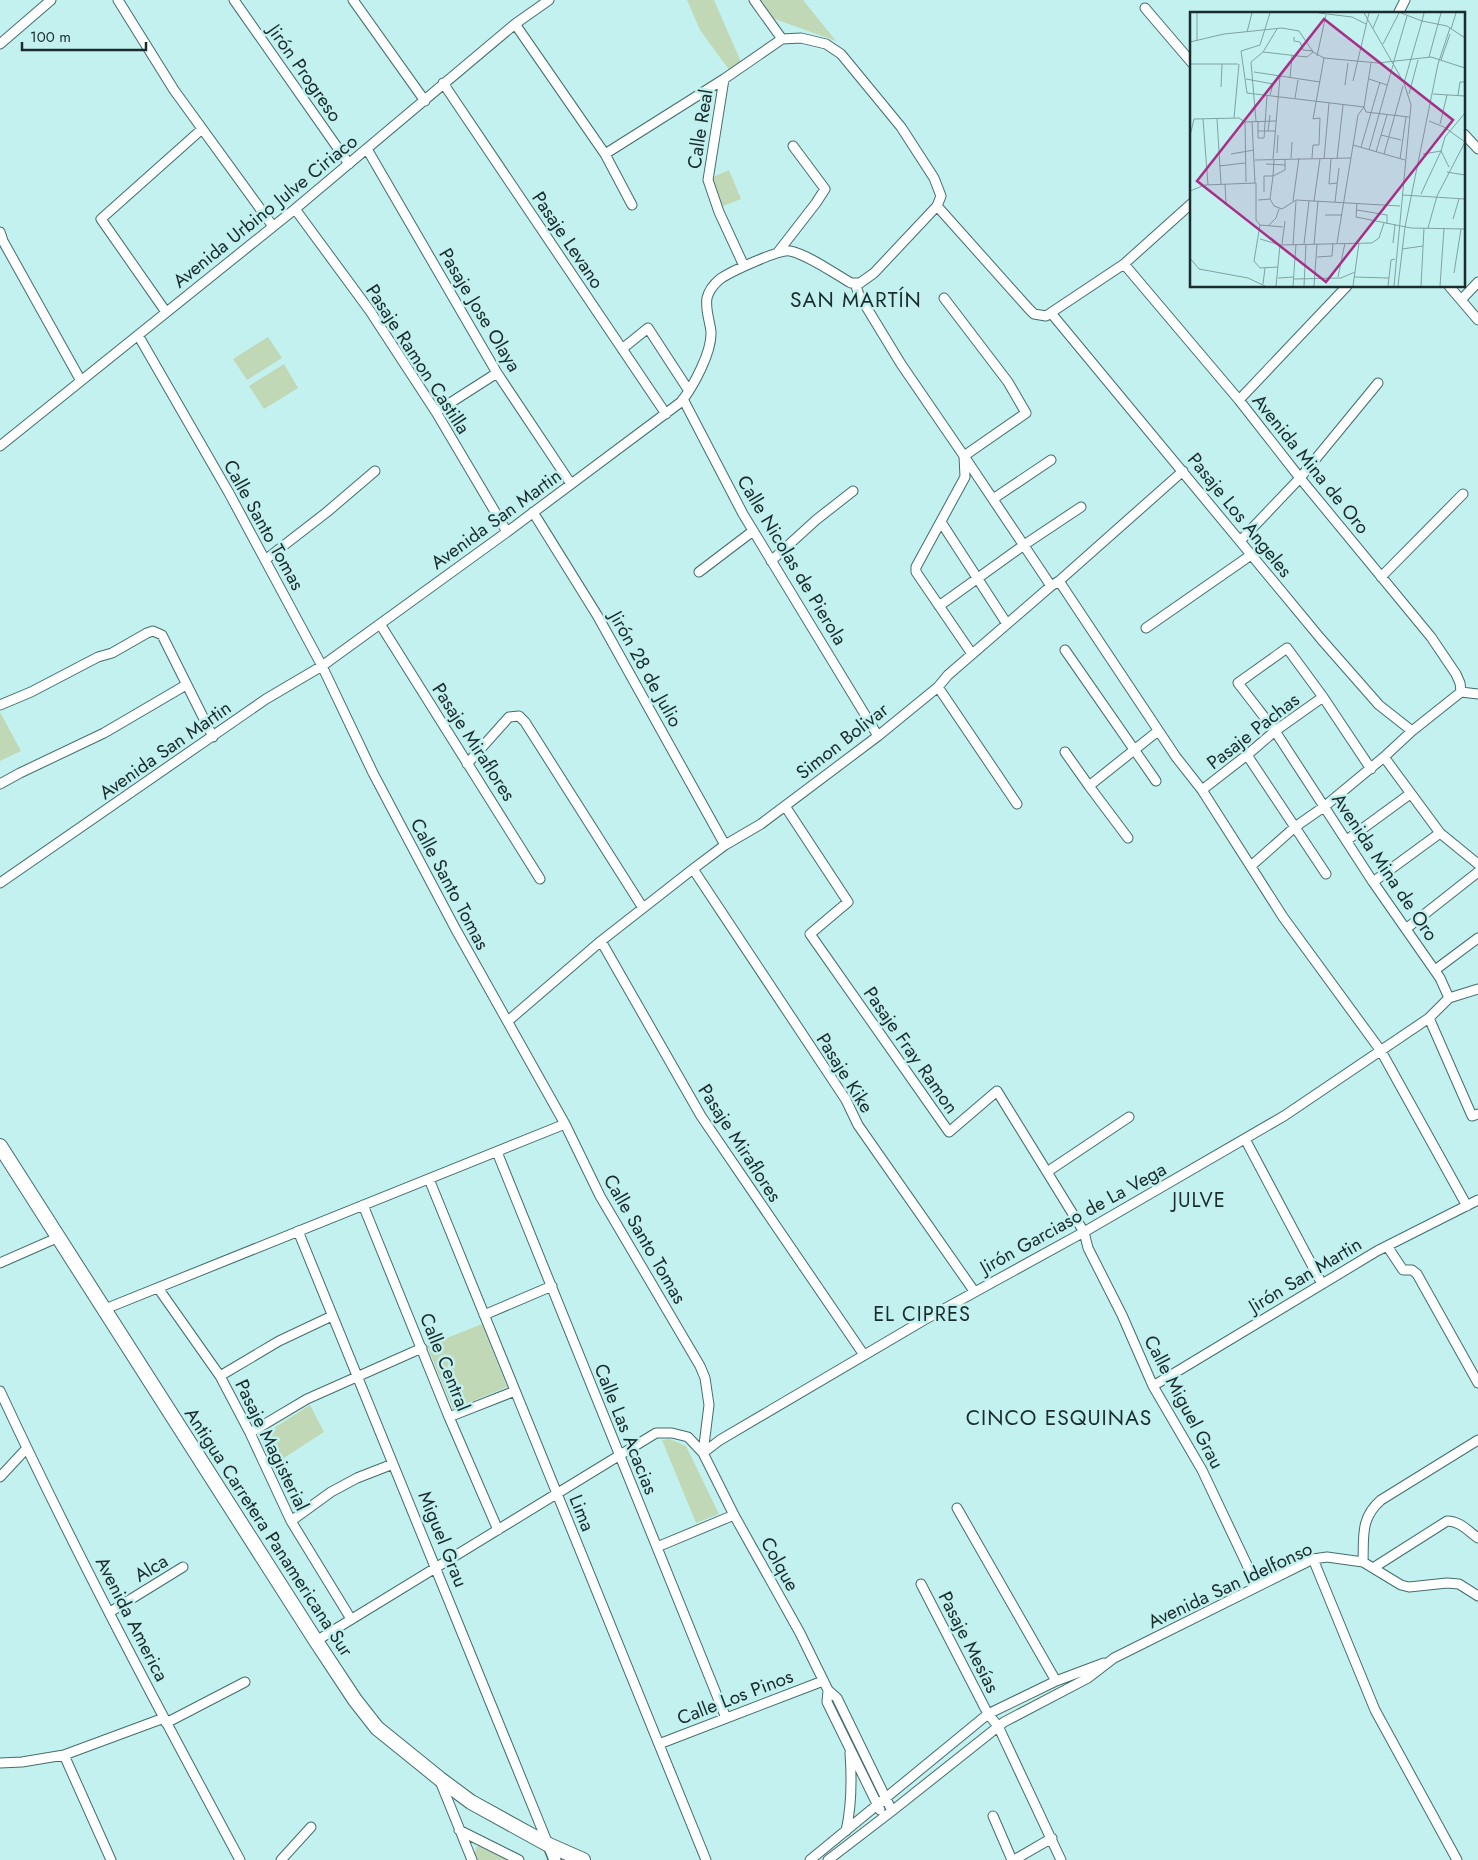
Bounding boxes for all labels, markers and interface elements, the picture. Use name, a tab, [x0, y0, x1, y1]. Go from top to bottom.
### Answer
inset map	[1190, 12, 1466, 288]
street label: Jirón Progreso	[260, 16, 349, 127]
scale bar	[22, 20, 146, 52]
text: 100 m	[30, 26, 71, 48]
street label: Calle Real	[680, 87, 720, 171]
street label: Avenida Urbino Julve Ciriaco	[167, 128, 363, 294]
street label: Pasaje Levano	[526, 186, 610, 294]
street label: Pasaje Jose Olaya	[432, 243, 528, 377]
street label: Pasaje Ramon Castilla	[359, 279, 477, 439]
district label: SAN MARTÍN	[790, 285, 922, 315]
street label: Avenida Mina de Oro	[1246, 388, 1376, 540]
street label: Pasaje Los Angeles	[1181, 447, 1299, 583]
street label: Calle Santo Tomas	[217, 455, 311, 595]
street label: Avenida San Martin	[425, 462, 567, 576]
street label: Calle Nicolas de Pierola	[730, 470, 854, 650]
street label: Jirón 28 de Julio	[601, 603, 689, 732]
street label: Pasaje Miraflores	[426, 678, 523, 807]
street label: Pasaje Pachas	[1201, 686, 1305, 776]
street label: Avenida San Martin	[93, 694, 237, 806]
street label: Simon Bolivar	[790, 696, 894, 786]
street label: Avenida Mina de Oro	[1325, 788, 1445, 946]
street label: Calle Santo Tomas	[404, 813, 496, 955]
street label: Pasaje Fray Ramon	[857, 981, 965, 1119]
street label: Pasaje Kike	[810, 1028, 880, 1118]
street label: Pasaje Miraflores	[692, 1079, 789, 1208]
street label: Jirón Garciaso de La Vega	[972, 1155, 1171, 1282]
street label: Calle Santo Tomas	[597, 1169, 693, 1309]
district label: JULVE	[1169, 1186, 1226, 1215]
street label: Jirón San Martin	[1241, 1231, 1367, 1321]
district label: EL CIPRES	[873, 1300, 971, 1329]
street label: Calle Central	[413, 1309, 477, 1415]
street label: Calle Miguel Grau	[1137, 1330, 1231, 1474]
street label: Calle Las Acacias	[587, 1359, 665, 1499]
street label: Pasaje Magisterial	[228, 1375, 316, 1515]
street label: Antigua Carretera Panamericana Sur	[178, 1402, 360, 1662]
district label: CINCO ESQUINAS	[966, 1403, 1152, 1433]
street label: Miguel Grau	[411, 1487, 475, 1591]
street label: Lima	[562, 1491, 602, 1535]
street label: Colque	[754, 1532, 806, 1596]
street label: Avenida San Idelfonso	[1143, 1535, 1317, 1635]
street label: Alca	[129, 1547, 173, 1589]
street label: Avenida America	[89, 1552, 175, 1686]
street label: Pasaje Mesías	[932, 1587, 1006, 1698]
street label: Calle Los Pinos	[673, 1662, 797, 1731]

